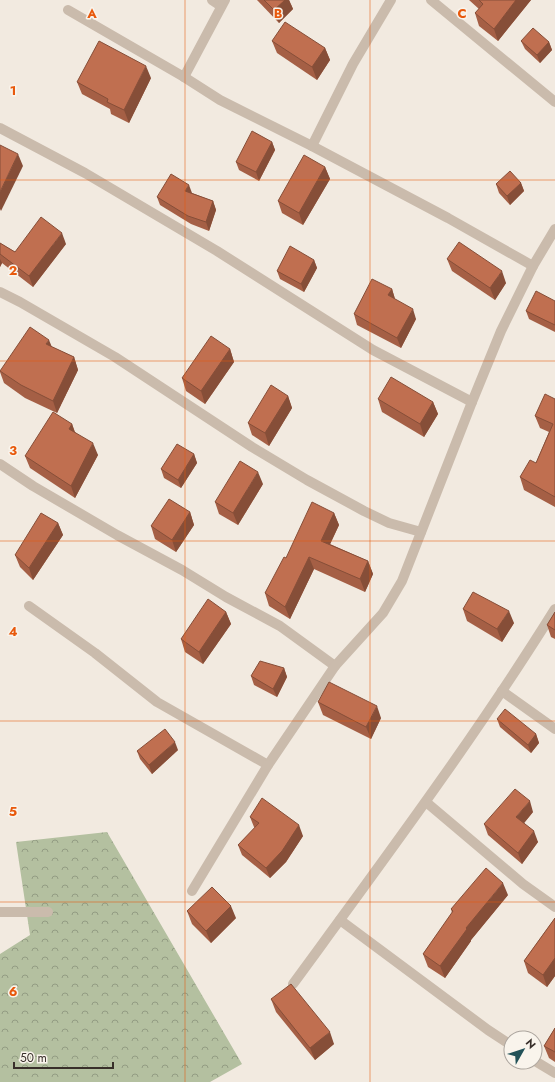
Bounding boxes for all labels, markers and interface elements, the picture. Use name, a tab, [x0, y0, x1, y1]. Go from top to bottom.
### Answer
text: A	[86, 4, 97, 23]
text: B	[274, 4, 283, 23]
text: C	[457, 4, 467, 23]
text: 1	[10, 81, 16, 100]
text: 2	[9, 261, 17, 280]
text: 3	[9, 441, 17, 460]
text: 4	[8, 622, 18, 641]
text: 5	[9, 802, 17, 821]
text: 6	[9, 982, 18, 1001]
north arrow	[503, 1030, 543, 1070]
text: N	[522, 1035, 540, 1052]
scale bar	[14, 1044, 113, 1070]
text: 50 m	[20, 1049, 47, 1067]

